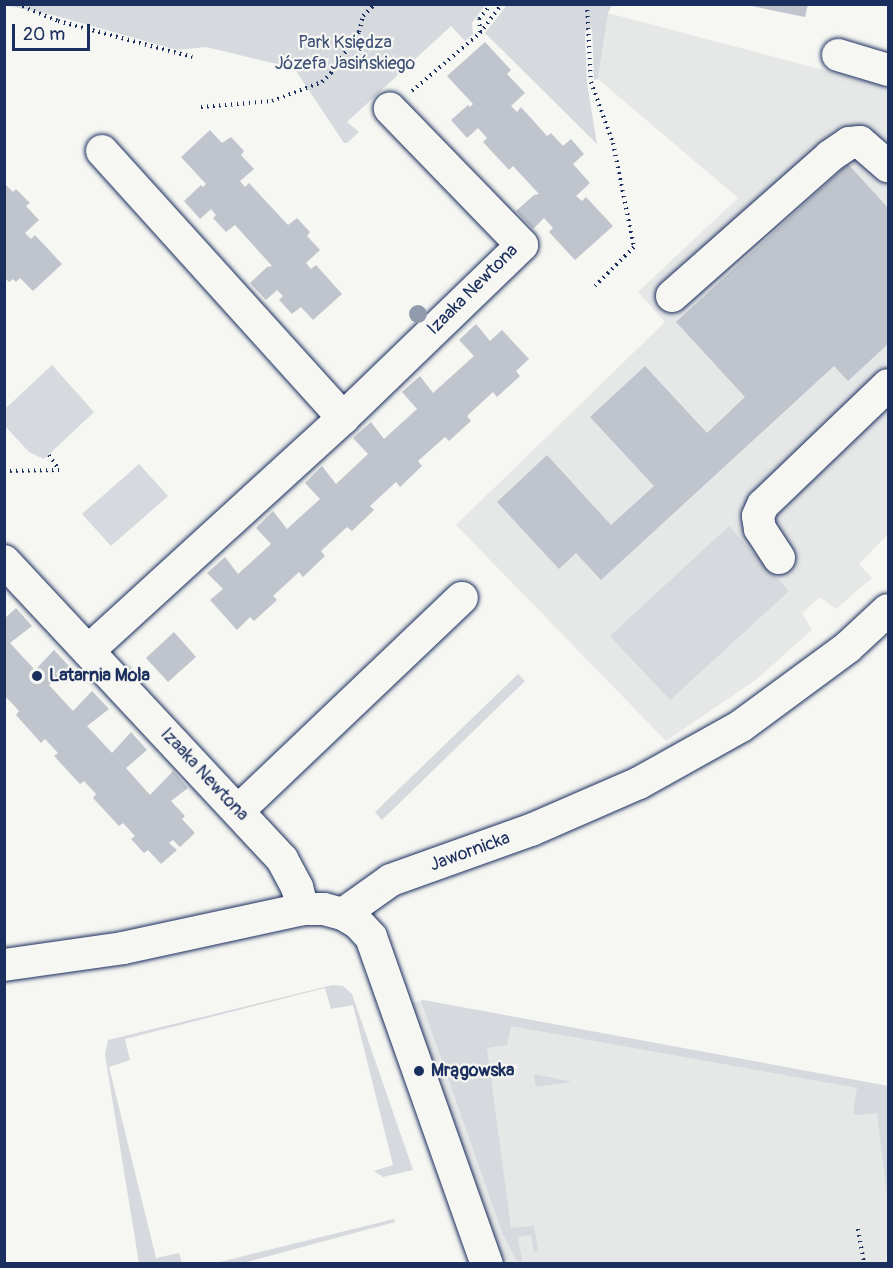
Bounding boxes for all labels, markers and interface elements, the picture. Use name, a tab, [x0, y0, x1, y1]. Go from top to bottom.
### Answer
scale bar	[15, 12, 93, 50]
text: 20 m	[23, 23, 65, 46]
park label: Park Księdza Józefa Jasińskiego	[275, 33, 415, 76]
street label: Izaaka Newtona	[423, 240, 523, 340]
place label: Latarnia Mola	[49, 665, 150, 687]
marker: Latarnia Mola	[30, 669, 44, 683]
street label: Izaaka Newtona	[155, 724, 253, 826]
street label: Jawornicka	[427, 828, 513, 876]
place label: Mrągowska	[431, 1060, 514, 1082]
marker: Mrągowska	[412, 1064, 426, 1078]

